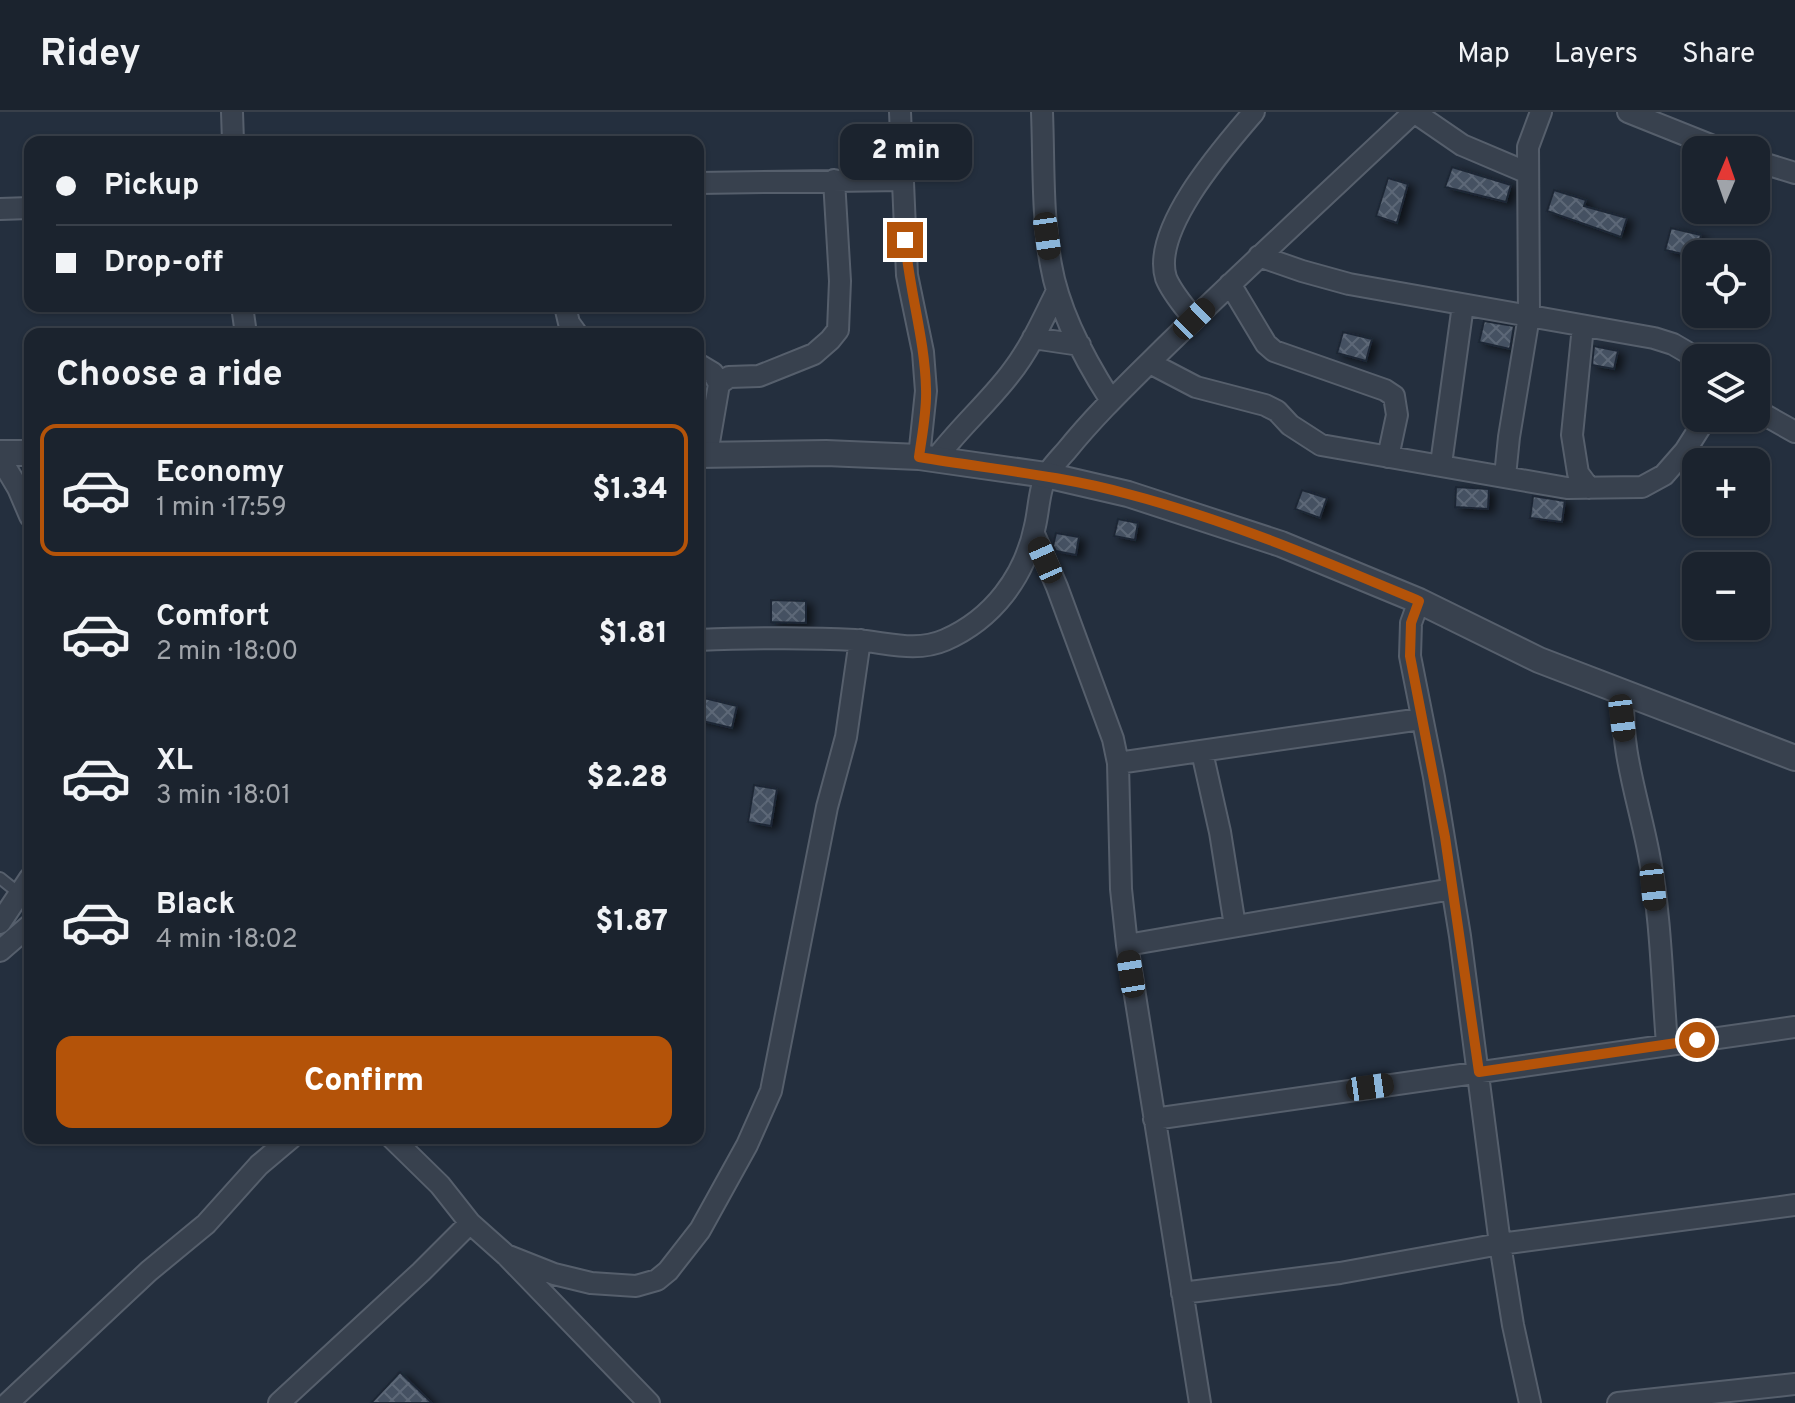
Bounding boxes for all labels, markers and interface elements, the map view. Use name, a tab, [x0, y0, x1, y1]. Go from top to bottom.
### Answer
text: Ridey	[40, 31, 141, 80]
text: Map	[1457, 37, 1510, 73]
text: Layers	[1554, 37, 1638, 73]
text: Share	[1682, 37, 1755, 73]
callout: 2 min	[839, 124, 971, 180]
text: 2 min	[872, 135, 940, 168]
north arrow	[1682, 136, 1770, 224]
map controls	[1682, 136, 1770, 640]
text: Pickup	[104, 168, 199, 205]
car	[1032, 211, 1062, 261]
route end	[887, 222, 923, 258]
button: locate	[1682, 240, 1770, 328]
text: Drop-off	[104, 245, 223, 282]
car	[1168, 294, 1220, 344]
button: layers	[1682, 344, 1770, 432]
text: Choose a ride	[56, 353, 282, 399]
button: +	[1682, 448, 1770, 536]
icon: car	[60, 454, 132, 526]
text: Economy	[156, 455, 284, 492]
text: $1.34	[592, 472, 668, 509]
text: 1 min · 17:59	[156, 492, 287, 525]
car	[1024, 533, 1066, 587]
button: −	[1682, 552, 1770, 640]
icon: car	[60, 598, 132, 670]
text: Comfort	[156, 599, 269, 636]
text: $1.81	[598, 616, 668, 653]
text: 2 min · 18:00	[156, 636, 298, 669]
car	[1607, 693, 1637, 743]
icon: car	[60, 742, 132, 814]
text: XL	[156, 743, 193, 780]
text: $2.28	[587, 760, 668, 797]
text: 3 min · 18:01	[156, 780, 291, 813]
car	[1639, 862, 1667, 912]
icon: car	[60, 886, 132, 958]
text: Black	[156, 887, 235, 924]
text: $1.87	[595, 904, 668, 941]
text: 4 min · 18:02	[156, 924, 298, 957]
car	[1115, 948, 1147, 1000]
route start	[1679, 1022, 1715, 1058]
button: Confirm	[56, 1036, 672, 1128]
car	[1345, 1072, 1395, 1102]

